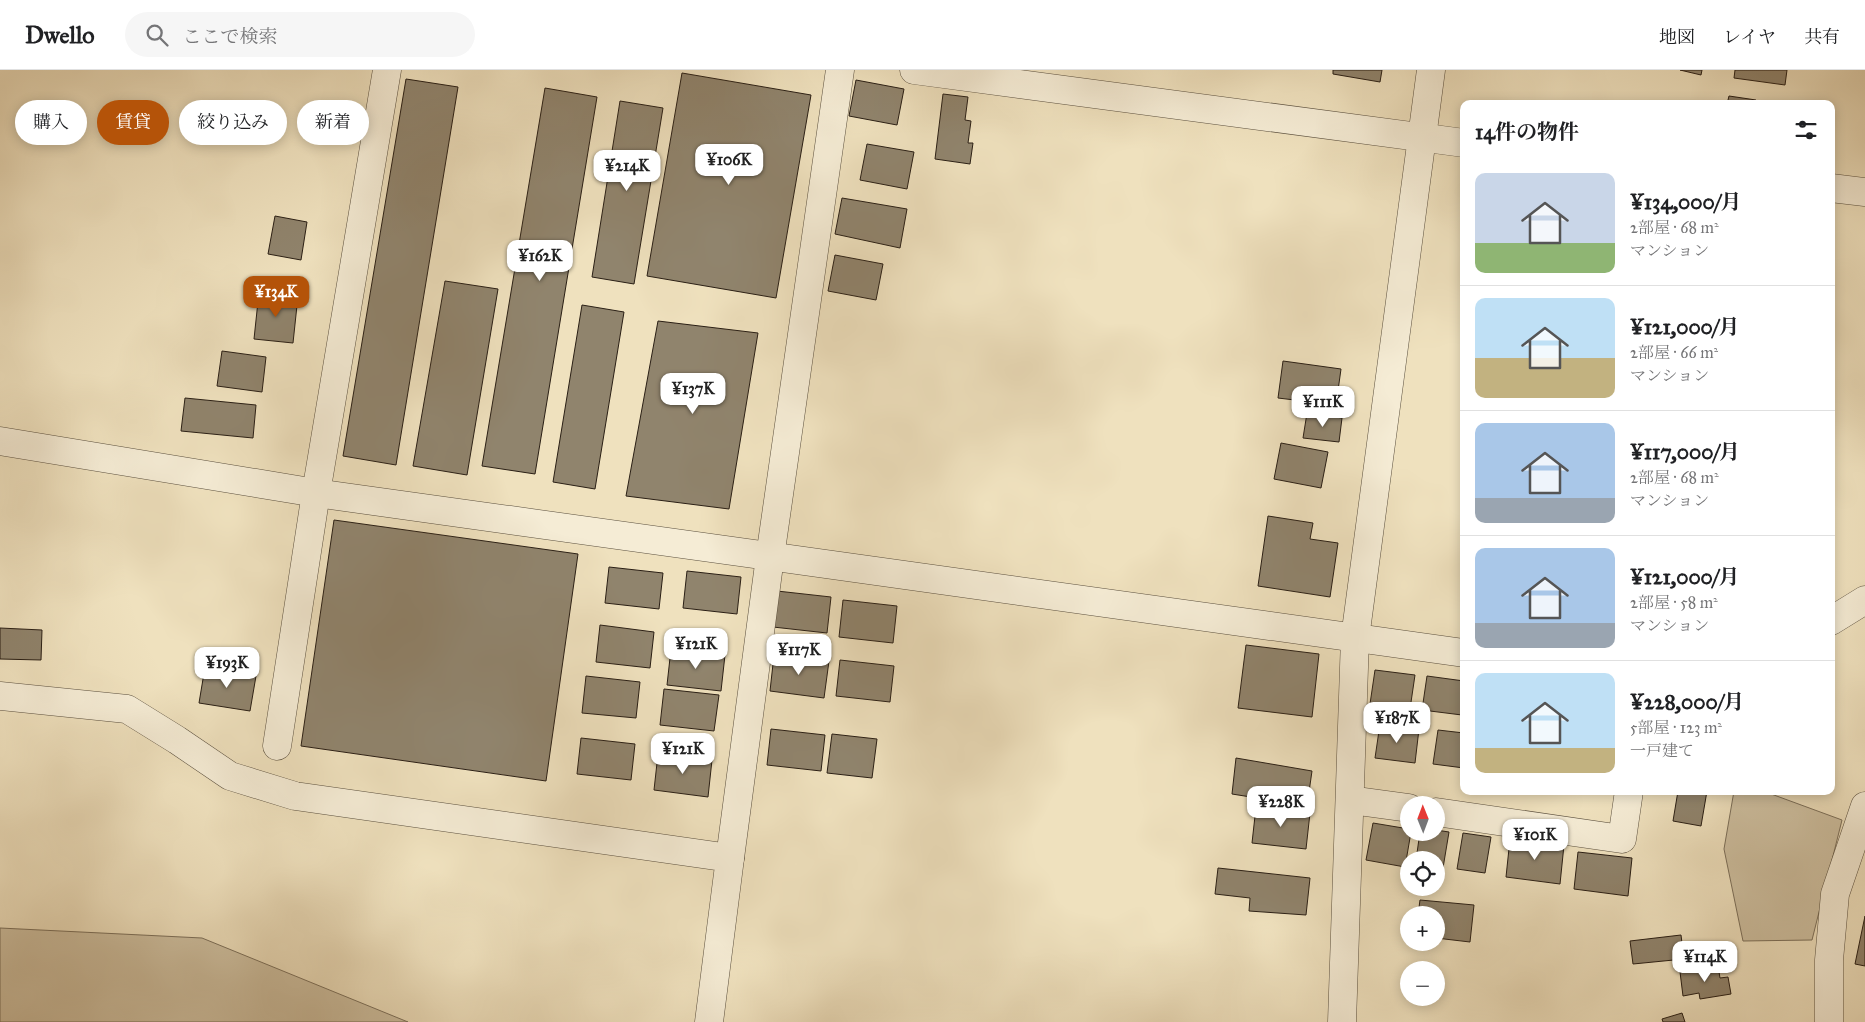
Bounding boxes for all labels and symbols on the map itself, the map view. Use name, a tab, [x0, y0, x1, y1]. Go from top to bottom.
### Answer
pin: ¥106K	[694, 144, 764, 186]
pin: ¥214K	[592, 150, 662, 192]
pin: ¥162K	[505, 240, 575, 282]
pin: ¥134K	[241, 276, 311, 318]
pin: ¥137K	[658, 372, 728, 415]
pin: ¥111K	[1288, 386, 1358, 428]
pin: ¥121K	[661, 628, 731, 670]
pin: ¥117K	[764, 634, 834, 676]
pin: ¥193K	[192, 646, 262, 689]
pin: ¥187K	[1362, 702, 1432, 744]
pin: ¥121K	[648, 732, 718, 775]
pin: ¥228K	[1246, 786, 1316, 828]
north arrow	[1400, 796, 1445, 841]
pin: ¥101K	[1500, 818, 1570, 861]
pin: ¥114K	[1670, 940, 1740, 983]

